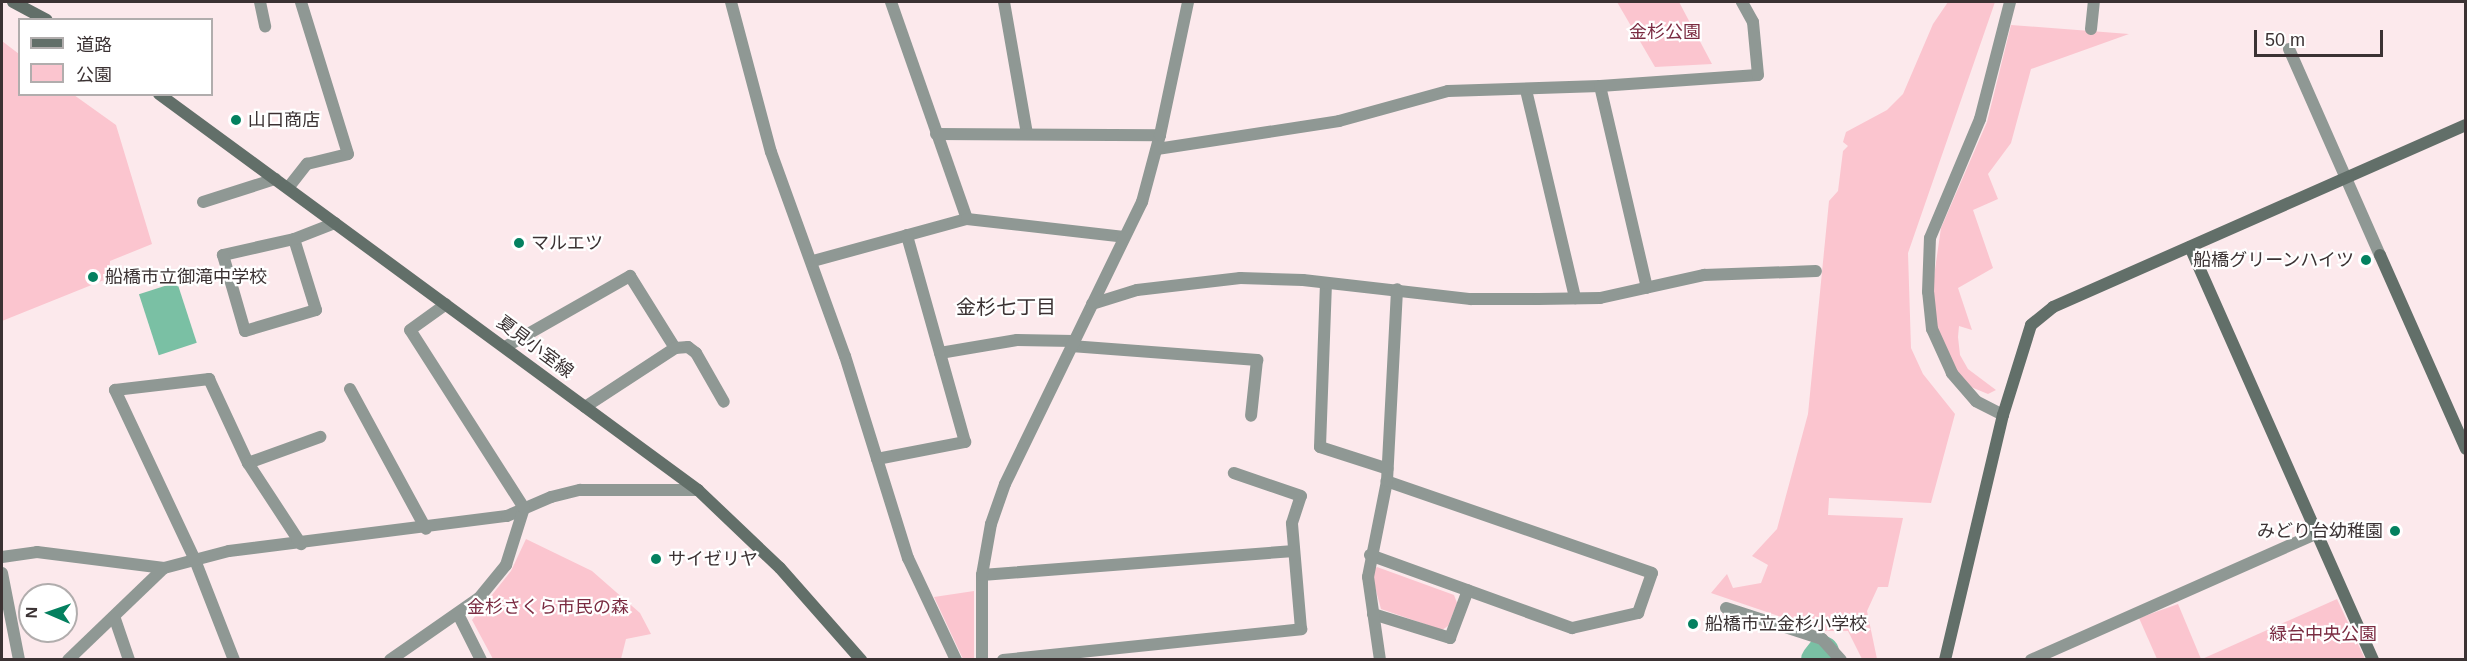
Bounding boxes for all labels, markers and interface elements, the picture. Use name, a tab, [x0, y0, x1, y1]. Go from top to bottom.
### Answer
legend	[18, 18, 213, 96]
scale bar	[2257, 18, 2386, 56]
park label: 金杉公園	[1629, 21, 1701, 43]
text: 50 m	[2265, 30, 2305, 50]
text: 道路	[76, 35, 112, 55]
text: 公園	[76, 65, 112, 85]
place label: 山口商店	[248, 109, 320, 131]
marker: 山口商店	[229, 113, 243, 127]
place label: マルエツ	[531, 232, 603, 254]
marker: マルエツ	[512, 236, 526, 250]
place label: 船橋グリーンハイツ	[2192, 249, 2354, 271]
marker: 船橋グリーンハイツ	[2359, 253, 2373, 267]
place label: 船橋市立御滝中学校	[105, 266, 267, 288]
marker: 船橋市立御滝中学校	[86, 270, 100, 284]
district label: 金杉七丁目	[956, 295, 1056, 319]
street label: 夏見小室線	[493, 311, 577, 383]
place label: みどり台幼稚園	[2257, 520, 2383, 542]
marker: みどり台幼稚園	[2388, 524, 2402, 538]
place label: サイゼリヤ	[668, 548, 758, 570]
marker: サイゼリヤ	[649, 552, 663, 566]
north arrow	[18, 583, 78, 643]
park label: 金杉さくら市民の森	[467, 596, 629, 618]
text: N	[23, 606, 40, 618]
place label: 船橋市立金杉小学校	[1705, 613, 1867, 635]
marker: 船橋市立金杉小学校	[1686, 617, 1700, 631]
park label: 緑台中央公園	[2269, 623, 2377, 645]

